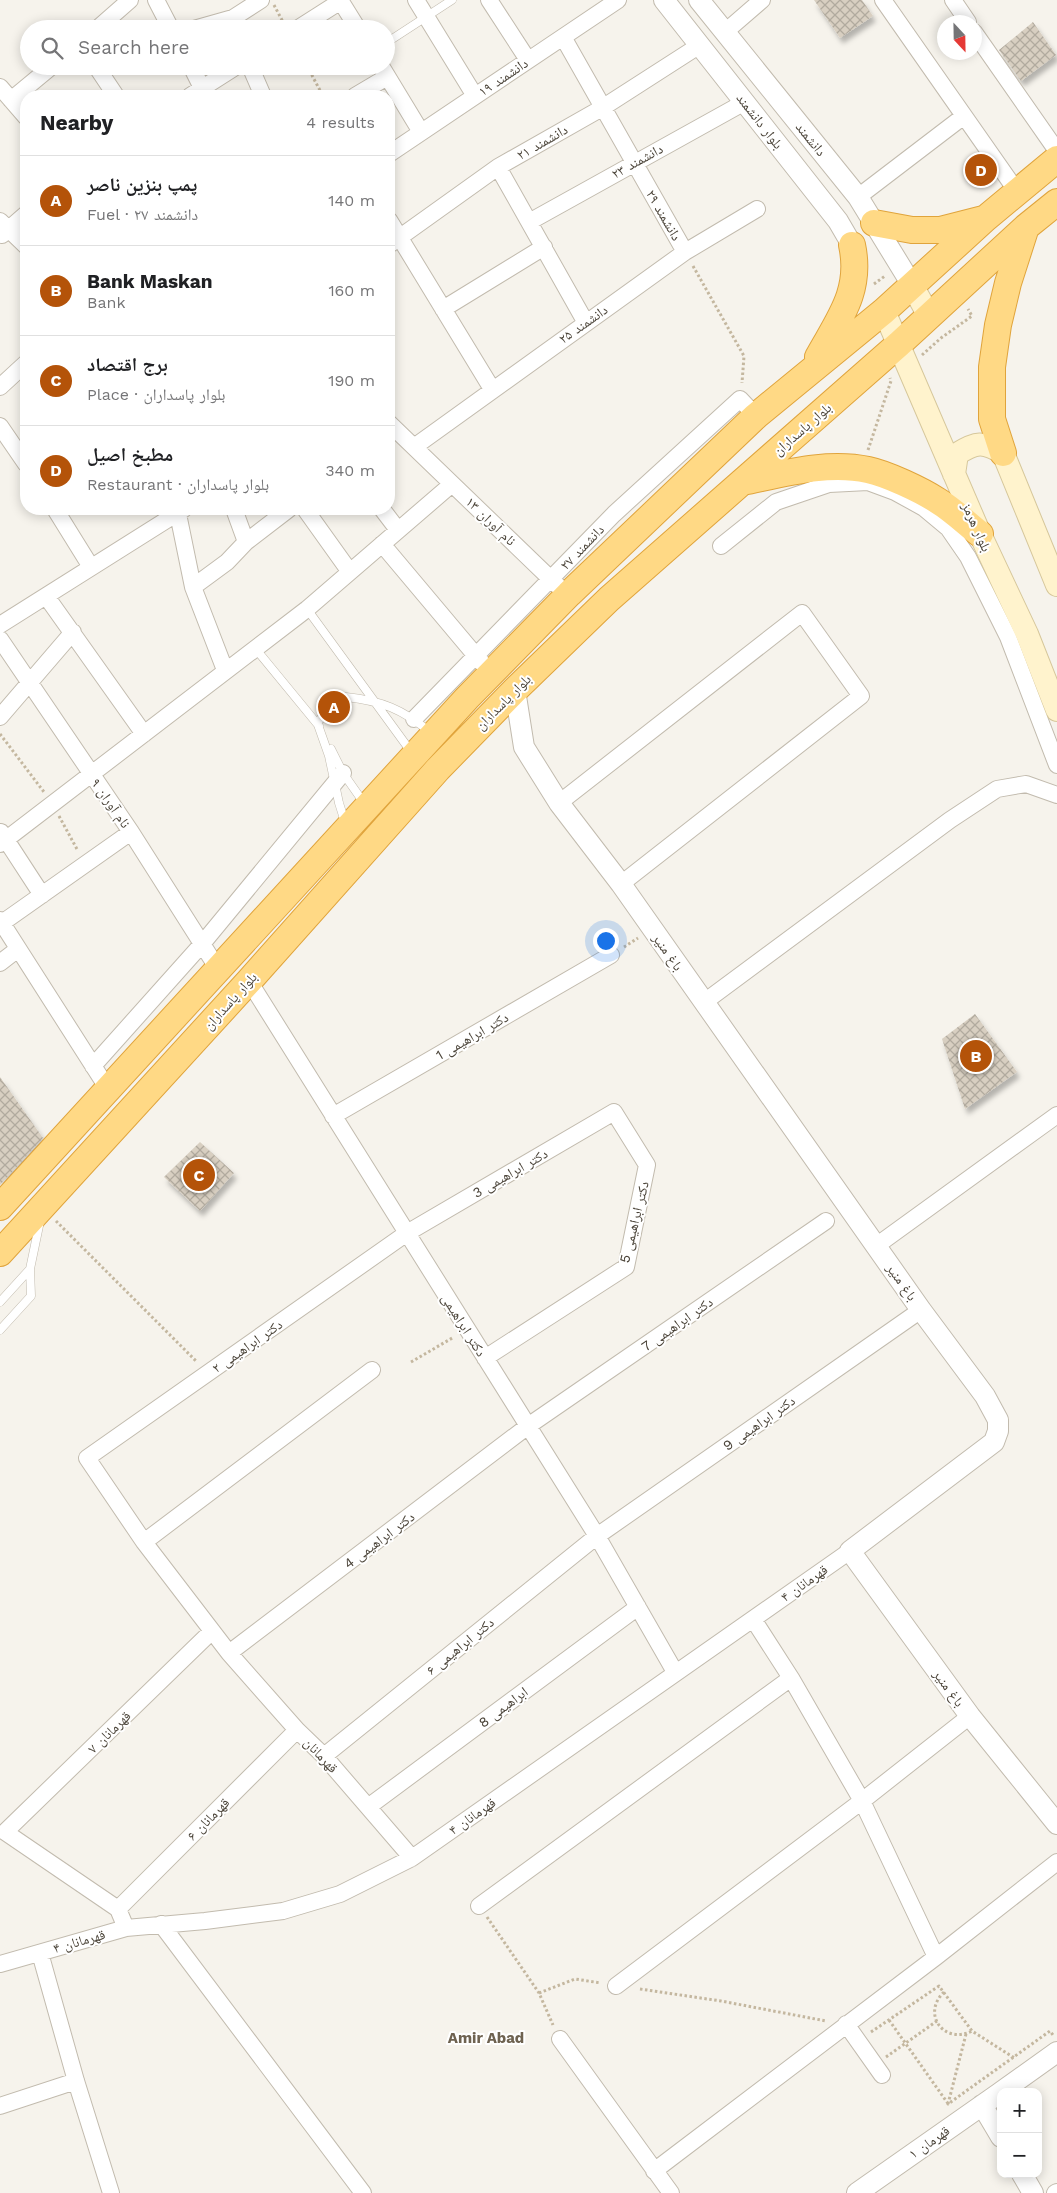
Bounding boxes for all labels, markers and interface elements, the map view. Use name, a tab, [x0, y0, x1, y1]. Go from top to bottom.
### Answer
north arrow	[937, 15, 982, 60]
search box	[20, 20, 395, 75]
icon: search	[38, 34, 66, 62]
text: Search here	[78, 36, 189, 59]
street label: دانشمند ۱۹	[475, 55, 531, 99]
street label: بلوار دانشمند	[733, 90, 787, 153]
text: Nearby	[40, 110, 113, 135]
text: 4 results	[306, 113, 375, 132]
street label: دانشمند	[793, 119, 830, 159]
street label: دانشمند ۲۱	[514, 121, 570, 163]
street label: دانشمند ۲۳	[609, 140, 666, 182]
pin: D	[965, 151, 997, 189]
text: پمپ بنزین ناصر	[87, 173, 197, 196]
street label: دانشمند ۲۹	[643, 187, 685, 243]
text: A	[51, 191, 61, 210]
text: 140 m	[328, 191, 375, 210]
text: Fuel · دانشمند ۲۷	[87, 205, 198, 224]
text: Bank Maskan	[87, 270, 213, 293]
text: B	[51, 281, 61, 300]
text: 160 m	[328, 281, 375, 300]
text: Bank	[87, 293, 125, 312]
street label: دانشمند ۲۵	[555, 301, 611, 347]
text: برج اقتصاد	[87, 353, 168, 376]
text: C	[51, 371, 61, 390]
text: 190 m	[328, 371, 375, 390]
text: Place · بلوار پاسداران	[87, 385, 226, 404]
street label: بلوار پاسداران	[770, 399, 835, 459]
text: مطبخ اصیل	[87, 443, 173, 466]
text: D	[50, 461, 62, 480]
text: 340 m	[325, 461, 375, 480]
text: Restaurant · بلوار پاسداران	[87, 475, 269, 494]
street label: نام آوران ۱۳	[461, 493, 519, 550]
street label: بلوار هرمز	[958, 499, 995, 555]
street label: دانشمند ۲۷	[557, 521, 607, 573]
street label: بلوار پاسداران	[472, 671, 535, 734]
pin: A	[318, 688, 350, 726]
street label: نام آوران ۹	[86, 775, 134, 832]
your location	[593, 928, 619, 954]
street label: باغ منیر	[647, 929, 687, 975]
street label: بلوار پاسداران	[200, 969, 261, 1034]
street label: دکتر ابراهیمی 1	[433, 1009, 512, 1064]
pin: B	[960, 1037, 992, 1075]
street label: دکتر ابراهیمی 3	[470, 1145, 551, 1202]
pin: C	[183, 1156, 215, 1194]
street label: دکتر ابراهیمی 5	[616, 1179, 653, 1265]
street label: باغ منیر	[881, 1259, 921, 1305]
street label: دکتر ابراهیمی	[438, 1291, 490, 1360]
street label: دکتر ابراهیمی 7	[638, 1293, 716, 1355]
street label: دکتر ابراهیمی ۲	[209, 1316, 286, 1377]
street label: دکتر ابراهیمی 9	[720, 1392, 799, 1455]
street label: دکتر ابراهیمی 4	[341, 1508, 418, 1573]
street label: قهرمانان ۴	[778, 1561, 831, 1606]
street label: دکتر ابراهیمی ۶	[423, 1614, 498, 1679]
street label: باغ منیر	[928, 1666, 968, 1711]
street label: ابراهیمی 8	[475, 1683, 531, 1731]
street label: قهرمانان ۷	[84, 1708, 135, 1757]
street label: قهرمانان	[300, 1734, 341, 1777]
street label: قهرمانان ۶	[183, 1794, 233, 1844]
street label: قهرمانان ۴	[446, 1794, 499, 1839]
street label: قهرمانان ۴	[51, 1926, 107, 1957]
district label: Amir Abad	[448, 2029, 524, 2047]
map controls	[997, 2088, 1042, 2178]
button: +	[997, 2088, 1042, 2133]
street label: قهرمان ۱	[906, 2122, 953, 2163]
button: −	[997, 2133, 1042, 2178]

